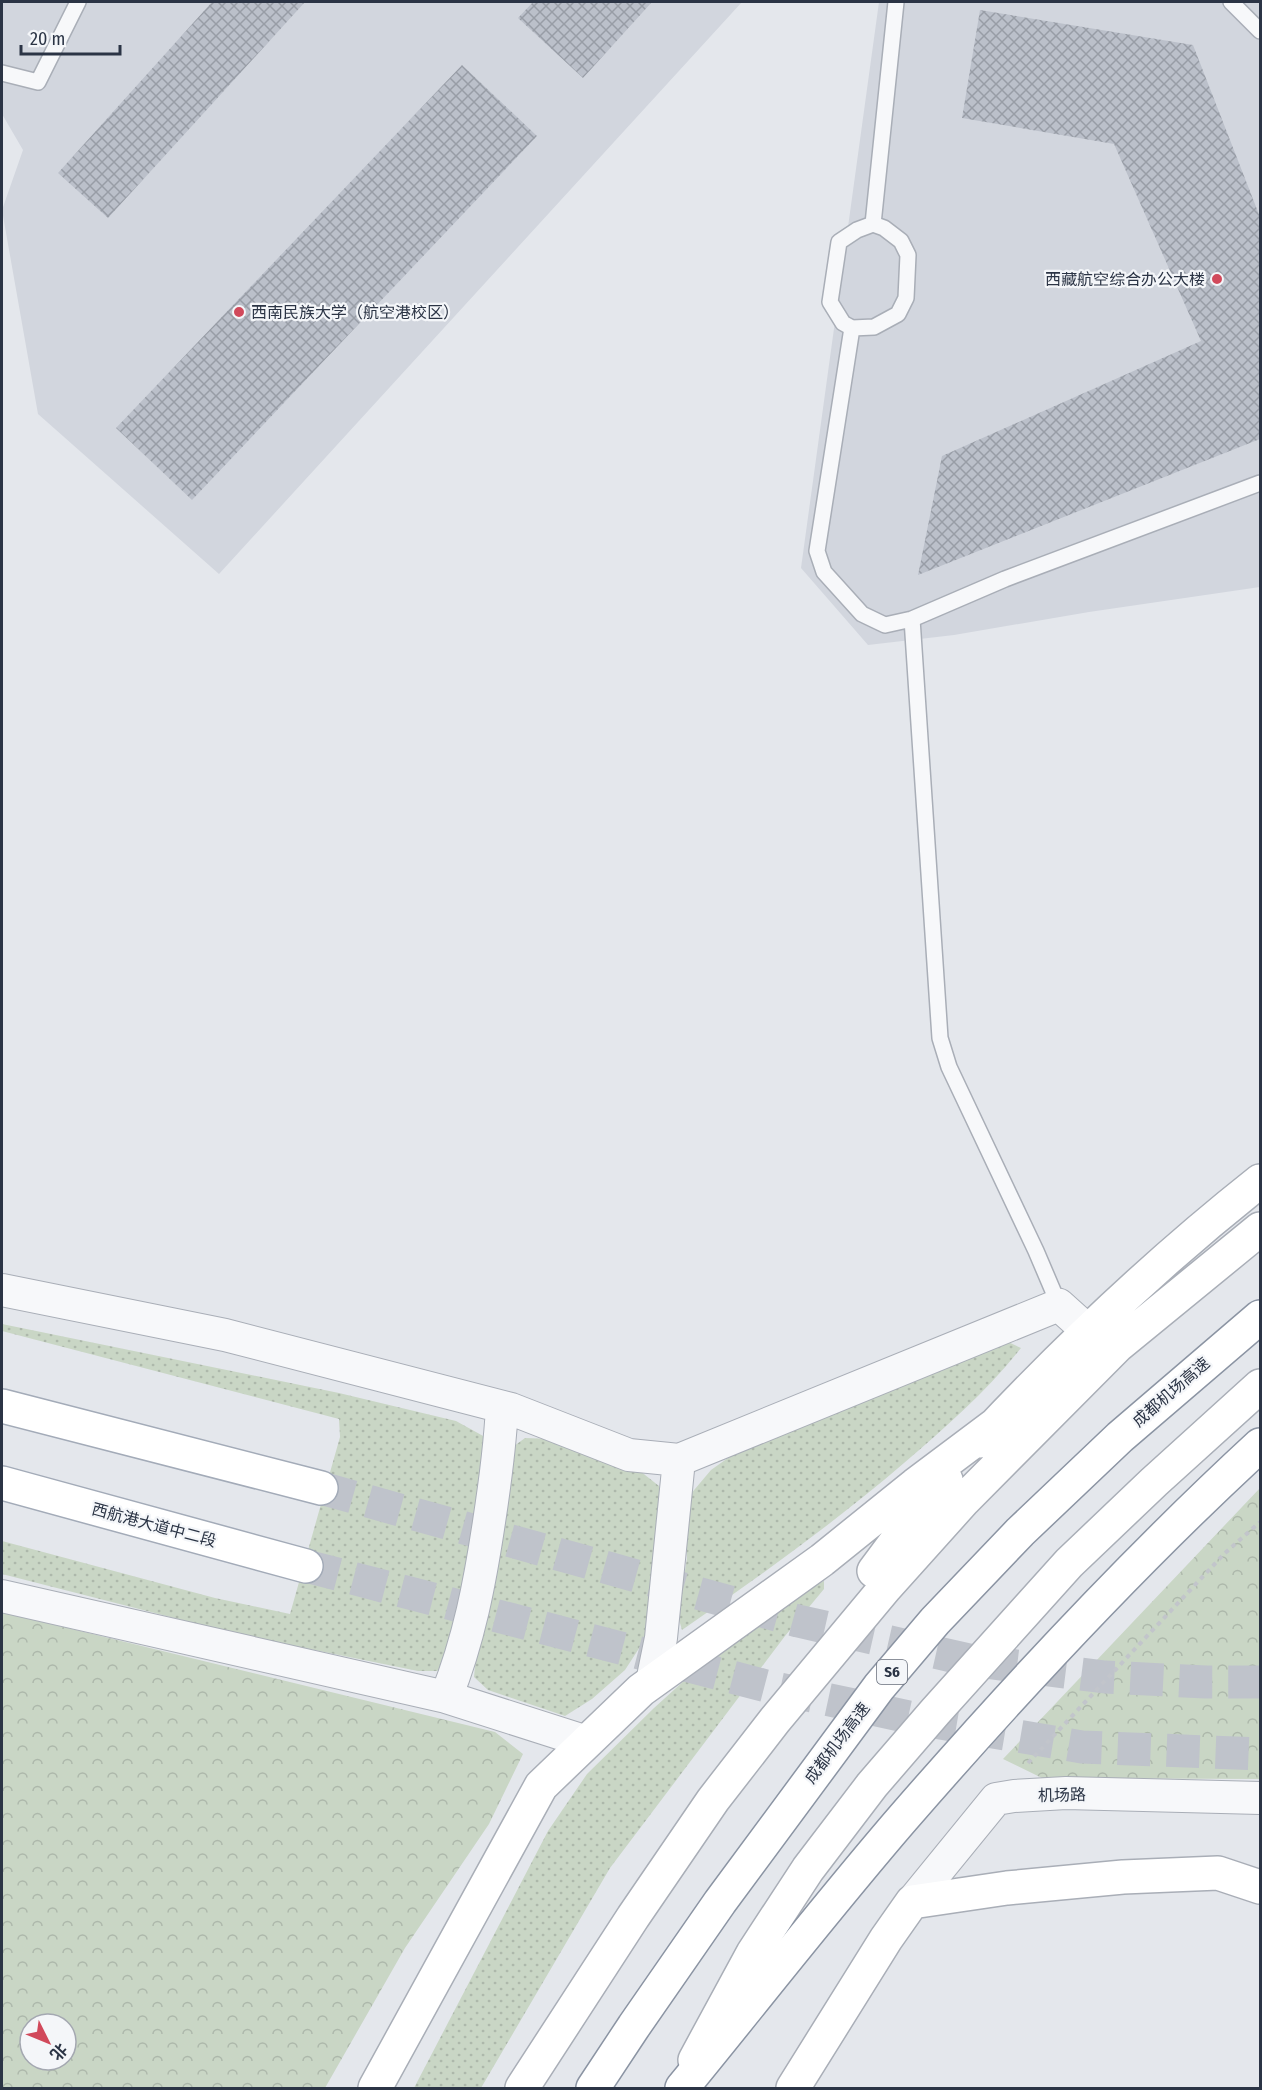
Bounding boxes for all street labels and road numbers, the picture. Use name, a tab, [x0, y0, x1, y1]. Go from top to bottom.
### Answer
street label: 成都机场高速	[1129, 1353, 1213, 1431]
street label: 西航港大道中二段	[90, 1499, 218, 1551]
road number: S6	[877, 1660, 907, 1684]
street label: 成都机场高速	[801, 1699, 873, 1787]
street label: 机场路	[1038, 1785, 1086, 1805]

